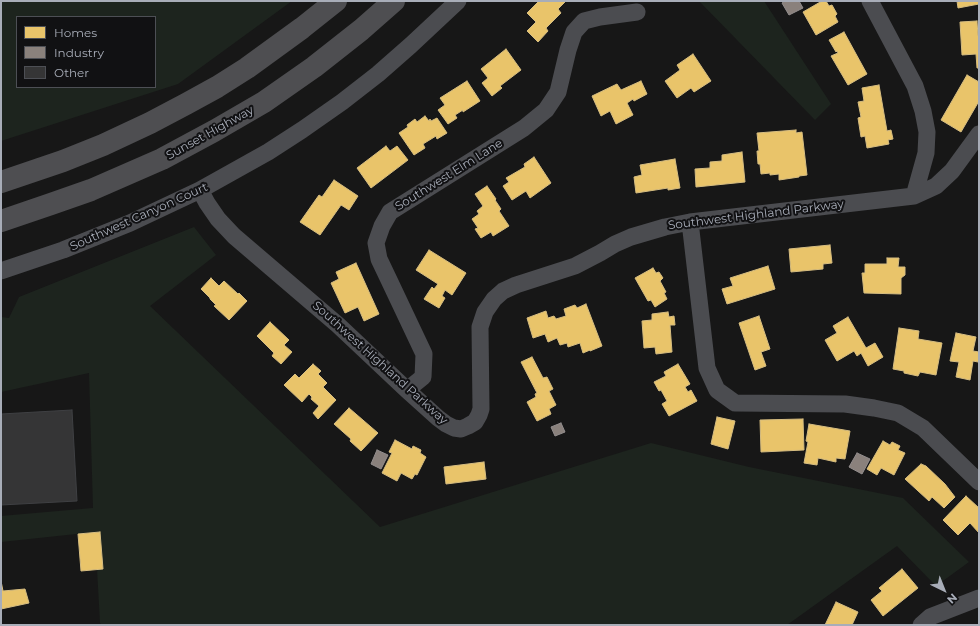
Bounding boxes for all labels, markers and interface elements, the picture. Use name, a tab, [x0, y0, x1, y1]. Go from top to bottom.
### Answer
legend	[16, 16, 156, 88]
text: Homes	[54, 25, 97, 40]
text: Industry	[54, 45, 104, 60]
text: Other	[54, 65, 89, 80]
street label: Sunset Highway	[164, 103, 256, 163]
street label: Southwest Elm Lane	[393, 136, 505, 214]
street label: Southwest Canyon Court	[68, 180, 210, 254]
street label: Southwest Highland Parkway	[667, 197, 845, 233]
street label: Southwest Highland Parkway	[309, 298, 451, 428]
north arrow	[924, 570, 964, 610]
text: N	[944, 591, 960, 607]

